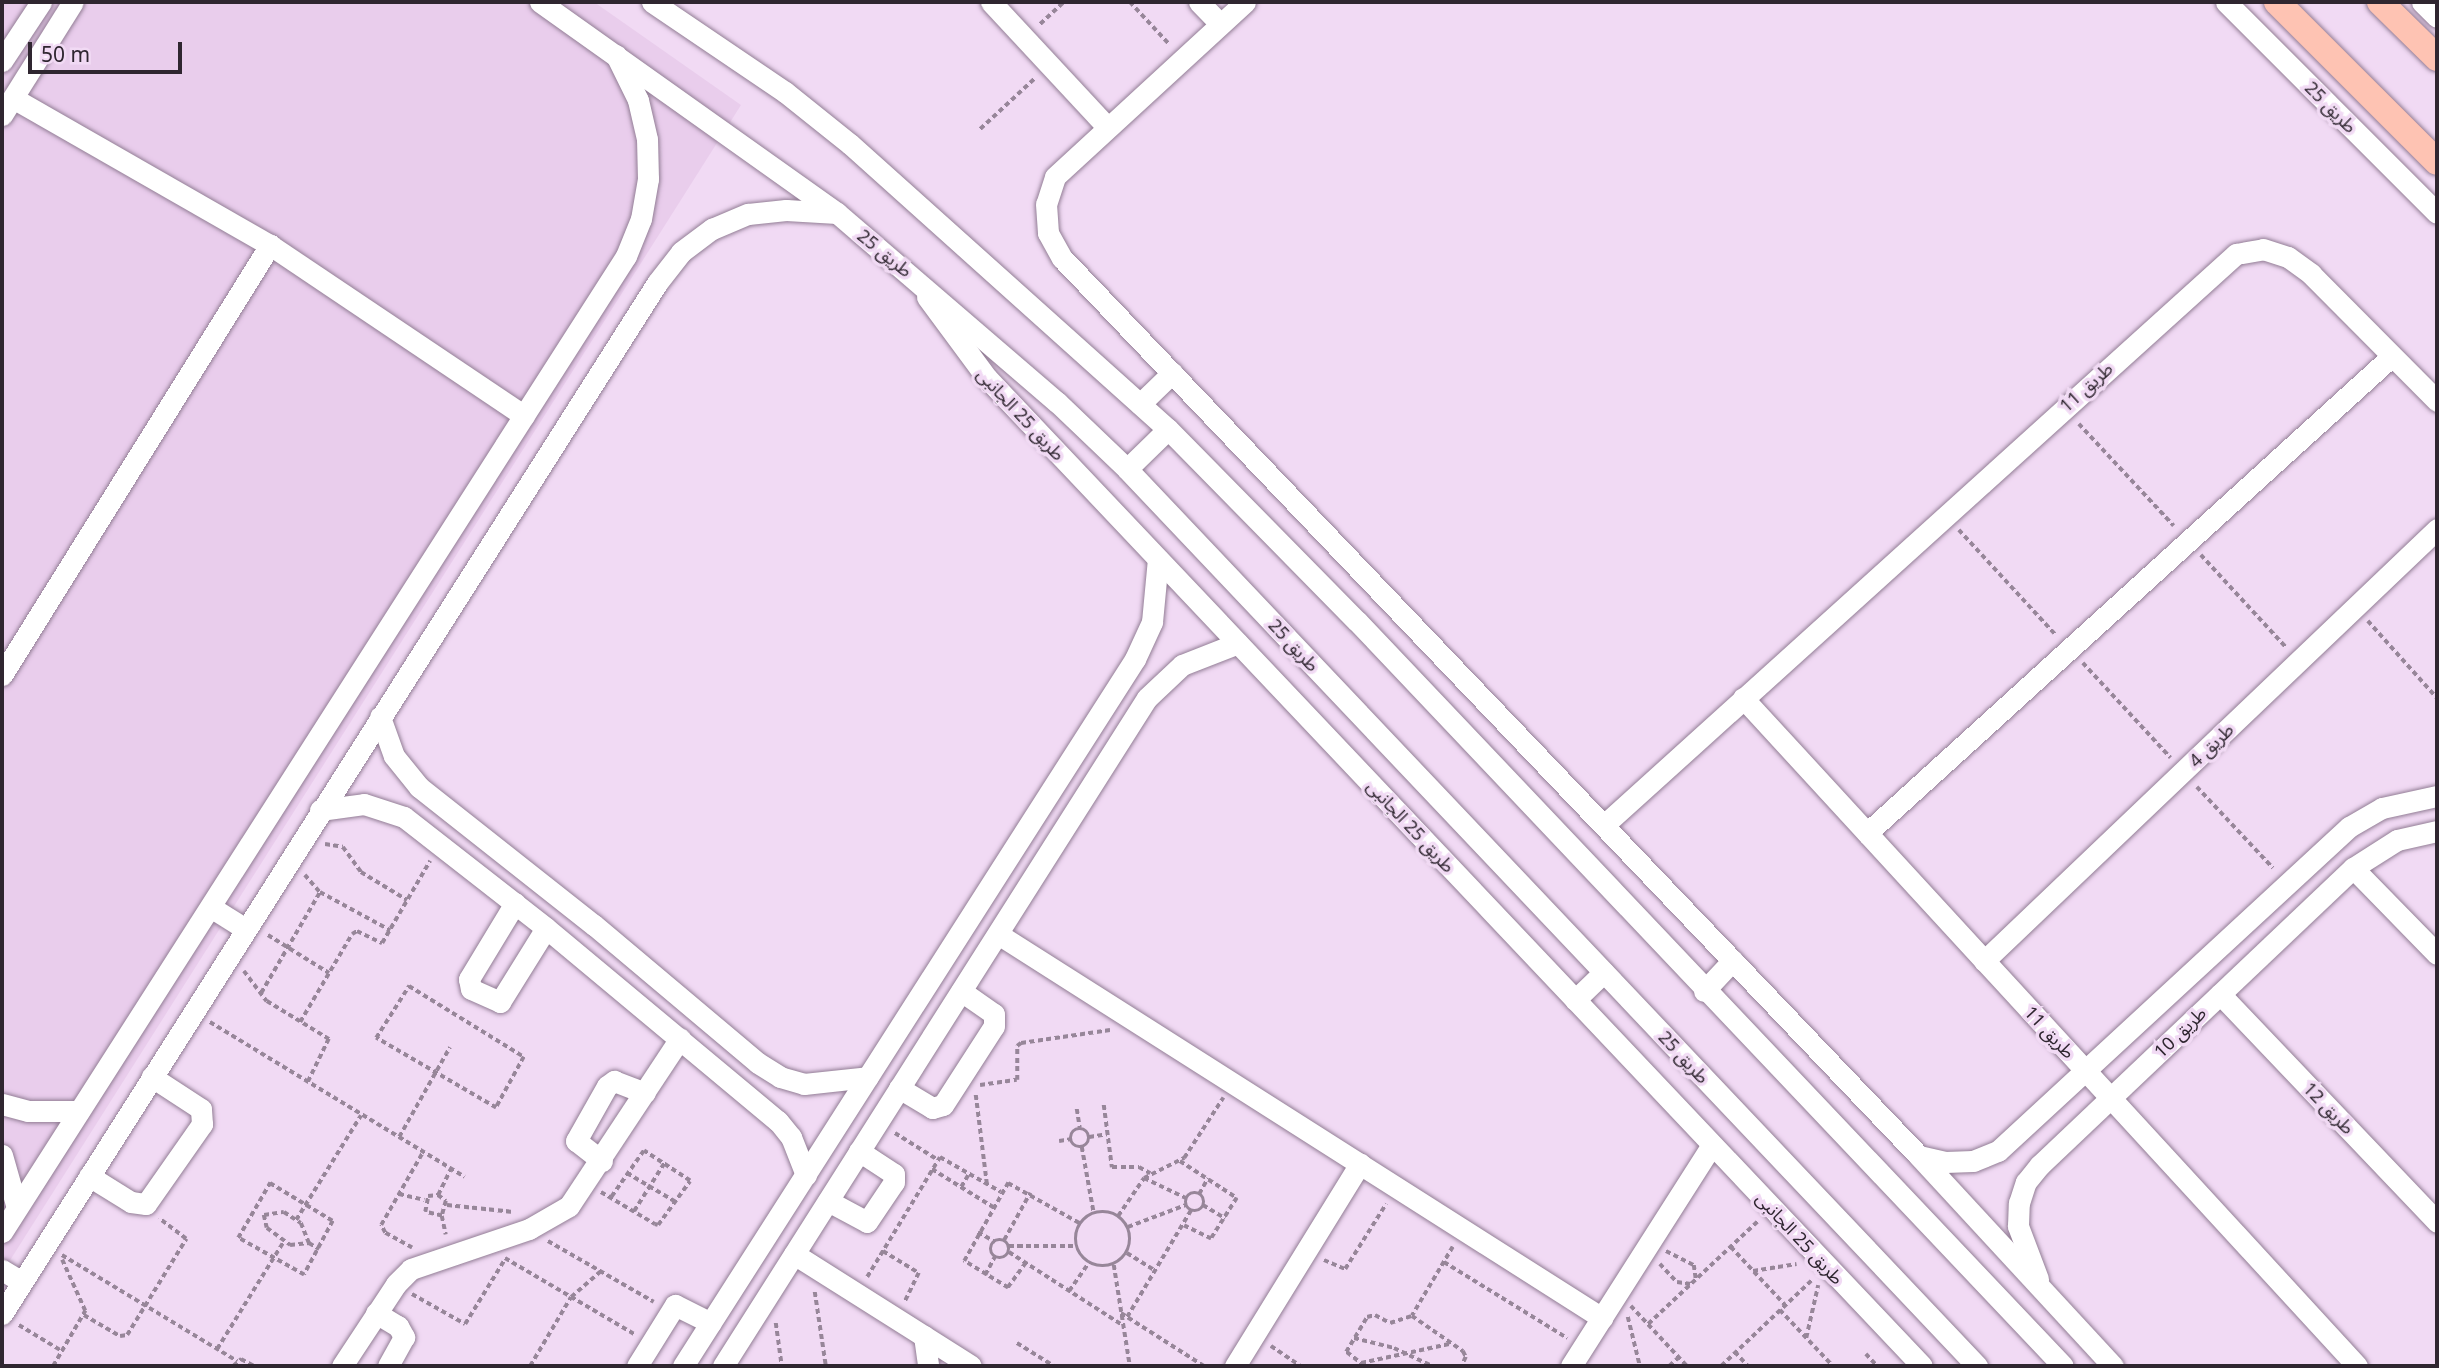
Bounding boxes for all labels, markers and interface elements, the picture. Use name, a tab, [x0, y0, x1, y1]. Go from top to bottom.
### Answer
scale bar	[32, 28, 186, 72]
text: 50 m	[41, 40, 90, 68]
street label: طريق 25	[2301, 77, 2361, 137]
street label: طريق 25	[853, 224, 917, 282]
street label: طريق 11	[2055, 358, 2117, 416]
street label: طريق 25 الجانبى	[973, 363, 1069, 465]
street label: طريق 25	[1264, 614, 1324, 676]
street label: طريق 4	[2184, 719, 2238, 771]
street label: طريق 25 الجانبى	[1363, 775, 1459, 877]
street label: طريق 11	[2020, 1001, 2080, 1063]
street label: طريق 10	[2149, 1002, 2211, 1062]
street label: طريق 25	[1654, 1026, 1714, 1088]
street label: طريق 12	[2299, 1077, 2359, 1139]
street label: طريق 25 الجانبى	[1752, 1187, 1848, 1289]

